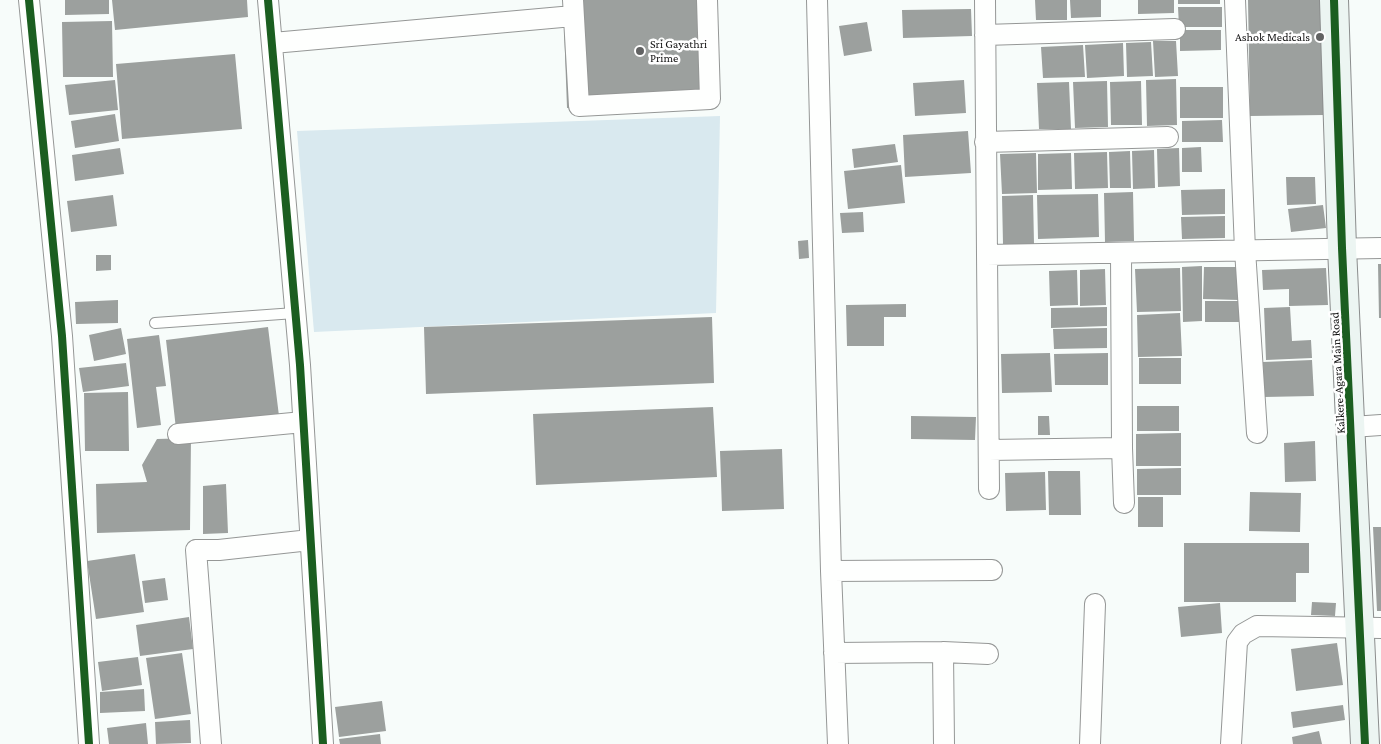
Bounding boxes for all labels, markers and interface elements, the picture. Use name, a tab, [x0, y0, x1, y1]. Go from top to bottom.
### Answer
place label: Ashok Medicals	[1235, 30, 1310, 44]
marker: Ashok Medicals	[1314, 31, 1326, 43]
place label: Sri Gayathri Prime	[650, 37, 707, 65]
marker: Sri Gayathri Prime	[634, 45, 646, 57]
street label: Kalkere-Agara Main Road	[1328, 312, 1348, 434]

